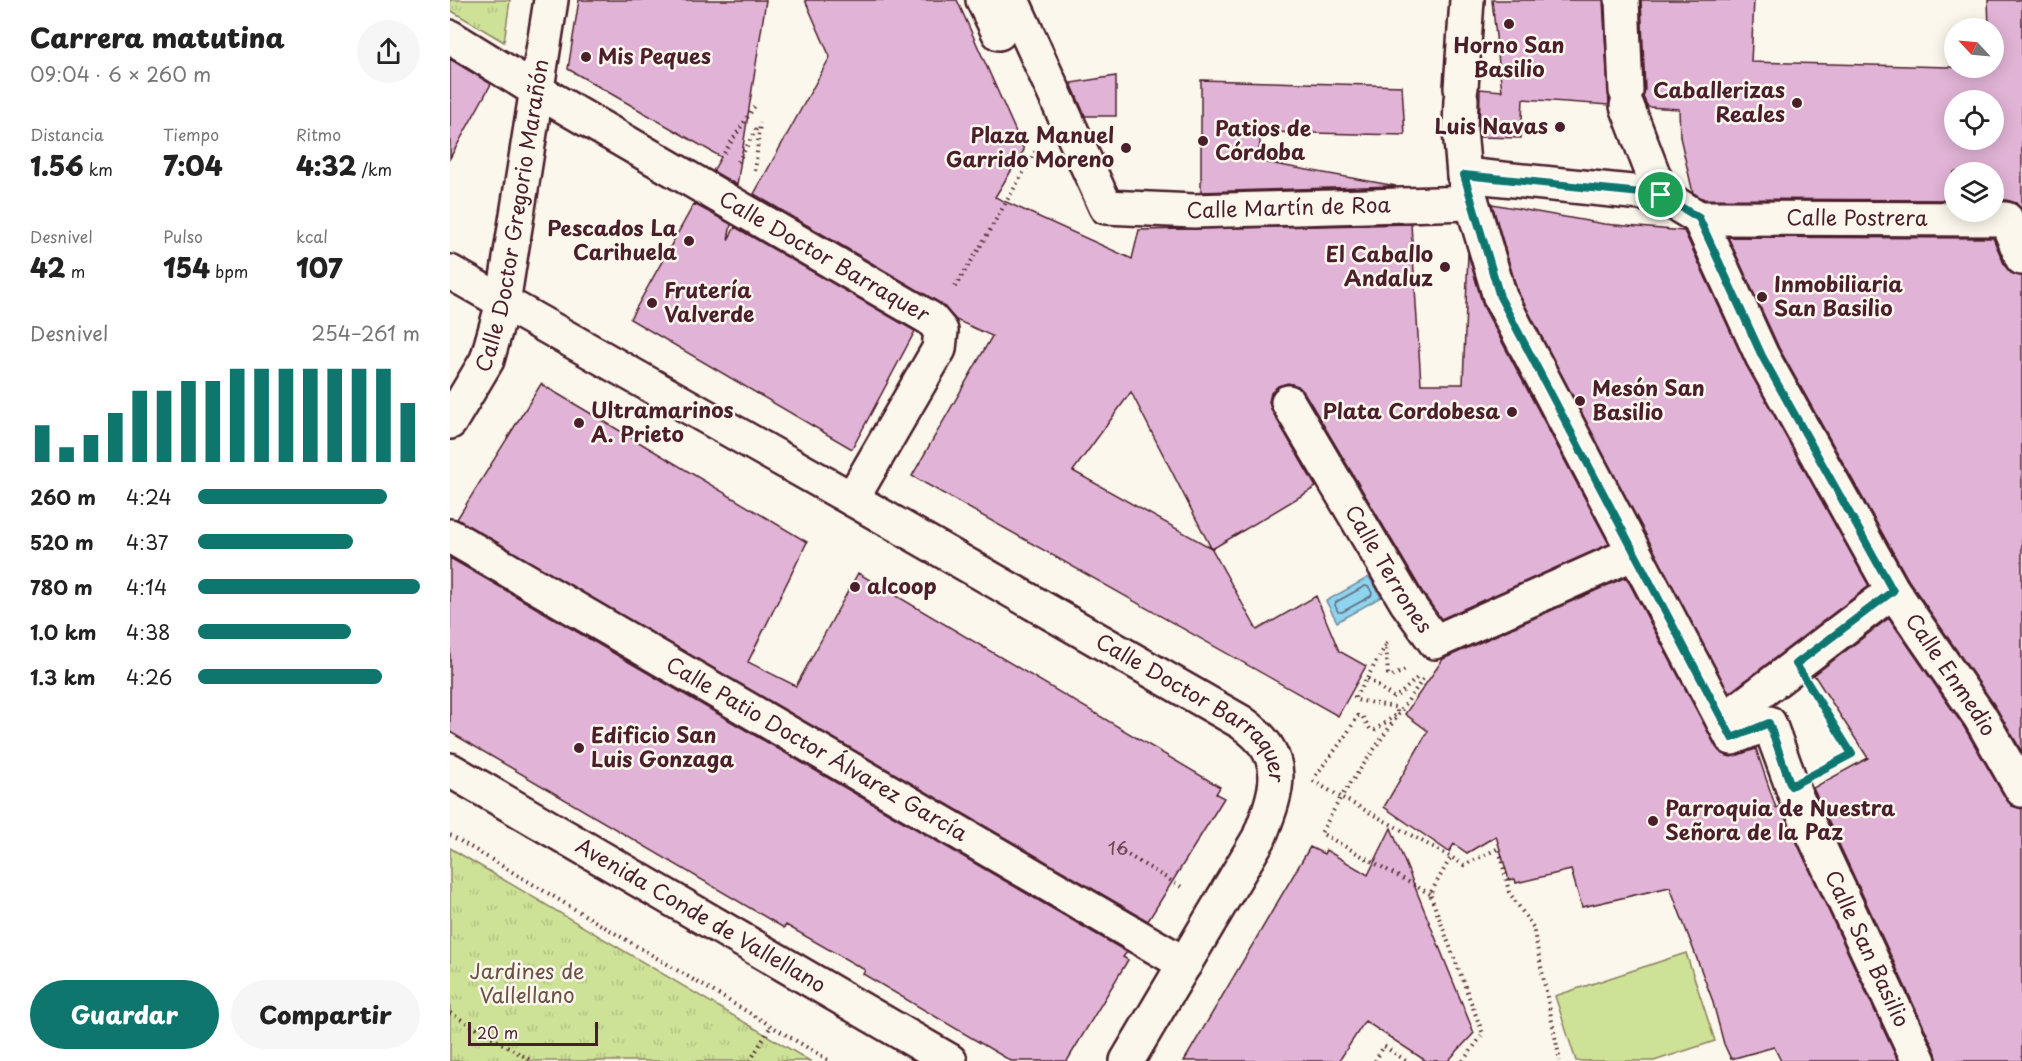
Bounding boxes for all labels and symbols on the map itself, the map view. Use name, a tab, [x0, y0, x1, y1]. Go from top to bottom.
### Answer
marker: Horno San Basilio	[1502, 17, 1516, 31]
north arrow	[1944, 18, 2004, 78]
place label: Horno San Basilio	[1454, 28, 1564, 84]
place label: Mis Peques	[598, 39, 711, 71]
marker: Mis Peques	[579, 50, 593, 64]
street label: Calle Doctor Gregorio Marañón	[465, 57, 555, 378]
place label: Caballerizas Reales	[1653, 73, 1785, 129]
marker: Caballerizas Reales	[1790, 96, 1804, 110]
place label: Luis Navas	[1434, 109, 1548, 141]
place label: Patios de Córdoba	[1215, 111, 1311, 167]
place label: Plaza Manuel Garrido Moreno	[946, 118, 1114, 174]
marker: Luis Navas	[1553, 120, 1567, 134]
marker: Patios de Córdoba	[1196, 134, 1210, 148]
marker: Plaza Manuel Garrido Moreno	[1119, 141, 1133, 155]
pin	[1635, 169, 1686, 220]
street label: Calle Doctor Barraquer	[714, 181, 937, 329]
street label: Calle Martín de Roa	[1186, 187, 1392, 225]
street label: Calle Postrera	[1786, 200, 1928, 233]
place label: Pescados La Carihuela	[547, 211, 677, 267]
marker: Pescados La Carihuela	[682, 234, 696, 248]
place label: El Caballo Andaluz	[1326, 237, 1433, 293]
marker: El Caballo Andaluz	[1438, 260, 1452, 274]
place label: Inmobiliaria San Basilio	[1774, 267, 1903, 323]
place label: Frutería Valverde	[664, 273, 754, 329]
marker: Inmobiliaria San Basilio	[1755, 290, 1769, 304]
marker: Frutería Valverde	[645, 296, 659, 310]
place label: Mesón San Basilio	[1592, 371, 1705, 427]
place label: Ultramarinos A. Prieto	[590, 393, 734, 449]
place label: Plata Cordobesa	[1323, 394, 1500, 426]
marker: Mesón San Basilio	[1573, 394, 1587, 408]
marker: Plata Cordobesa	[1505, 405, 1519, 419]
marker: Ultramarinos A. Prieto	[572, 416, 586, 430]
street label: Calle Terrones	[1338, 498, 1442, 639]
place label: alcoop	[867, 569, 937, 601]
marker: alcoop	[848, 580, 862, 594]
street label: Calle Enmedio	[1899, 606, 2006, 741]
street label: Calle Doctor Barraquer	[1090, 624, 1294, 783]
street label: Calle Patio Doctor Álvarez García	[661, 647, 975, 848]
place label: Edificio San Luis Gonzaga	[591, 718, 734, 774]
marker: Edificio San Luis Gonzaga	[572, 741, 586, 755]
place label: Parroquia de Nuestra Señora de la Paz	[1665, 791, 1896, 847]
marker: Parroquia de Nuestra Señora de la Paz	[1646, 814, 1660, 828]
street label: Avenida Conde de Vallellano	[571, 829, 833, 1000]
house number: 16	[1108, 834, 1128, 861]
street label: Calle San Basilio	[1818, 864, 1919, 1032]
park label: Jardines de Vallellano	[469, 954, 585, 1010]
scale bar	[468, 1019, 598, 1046]

